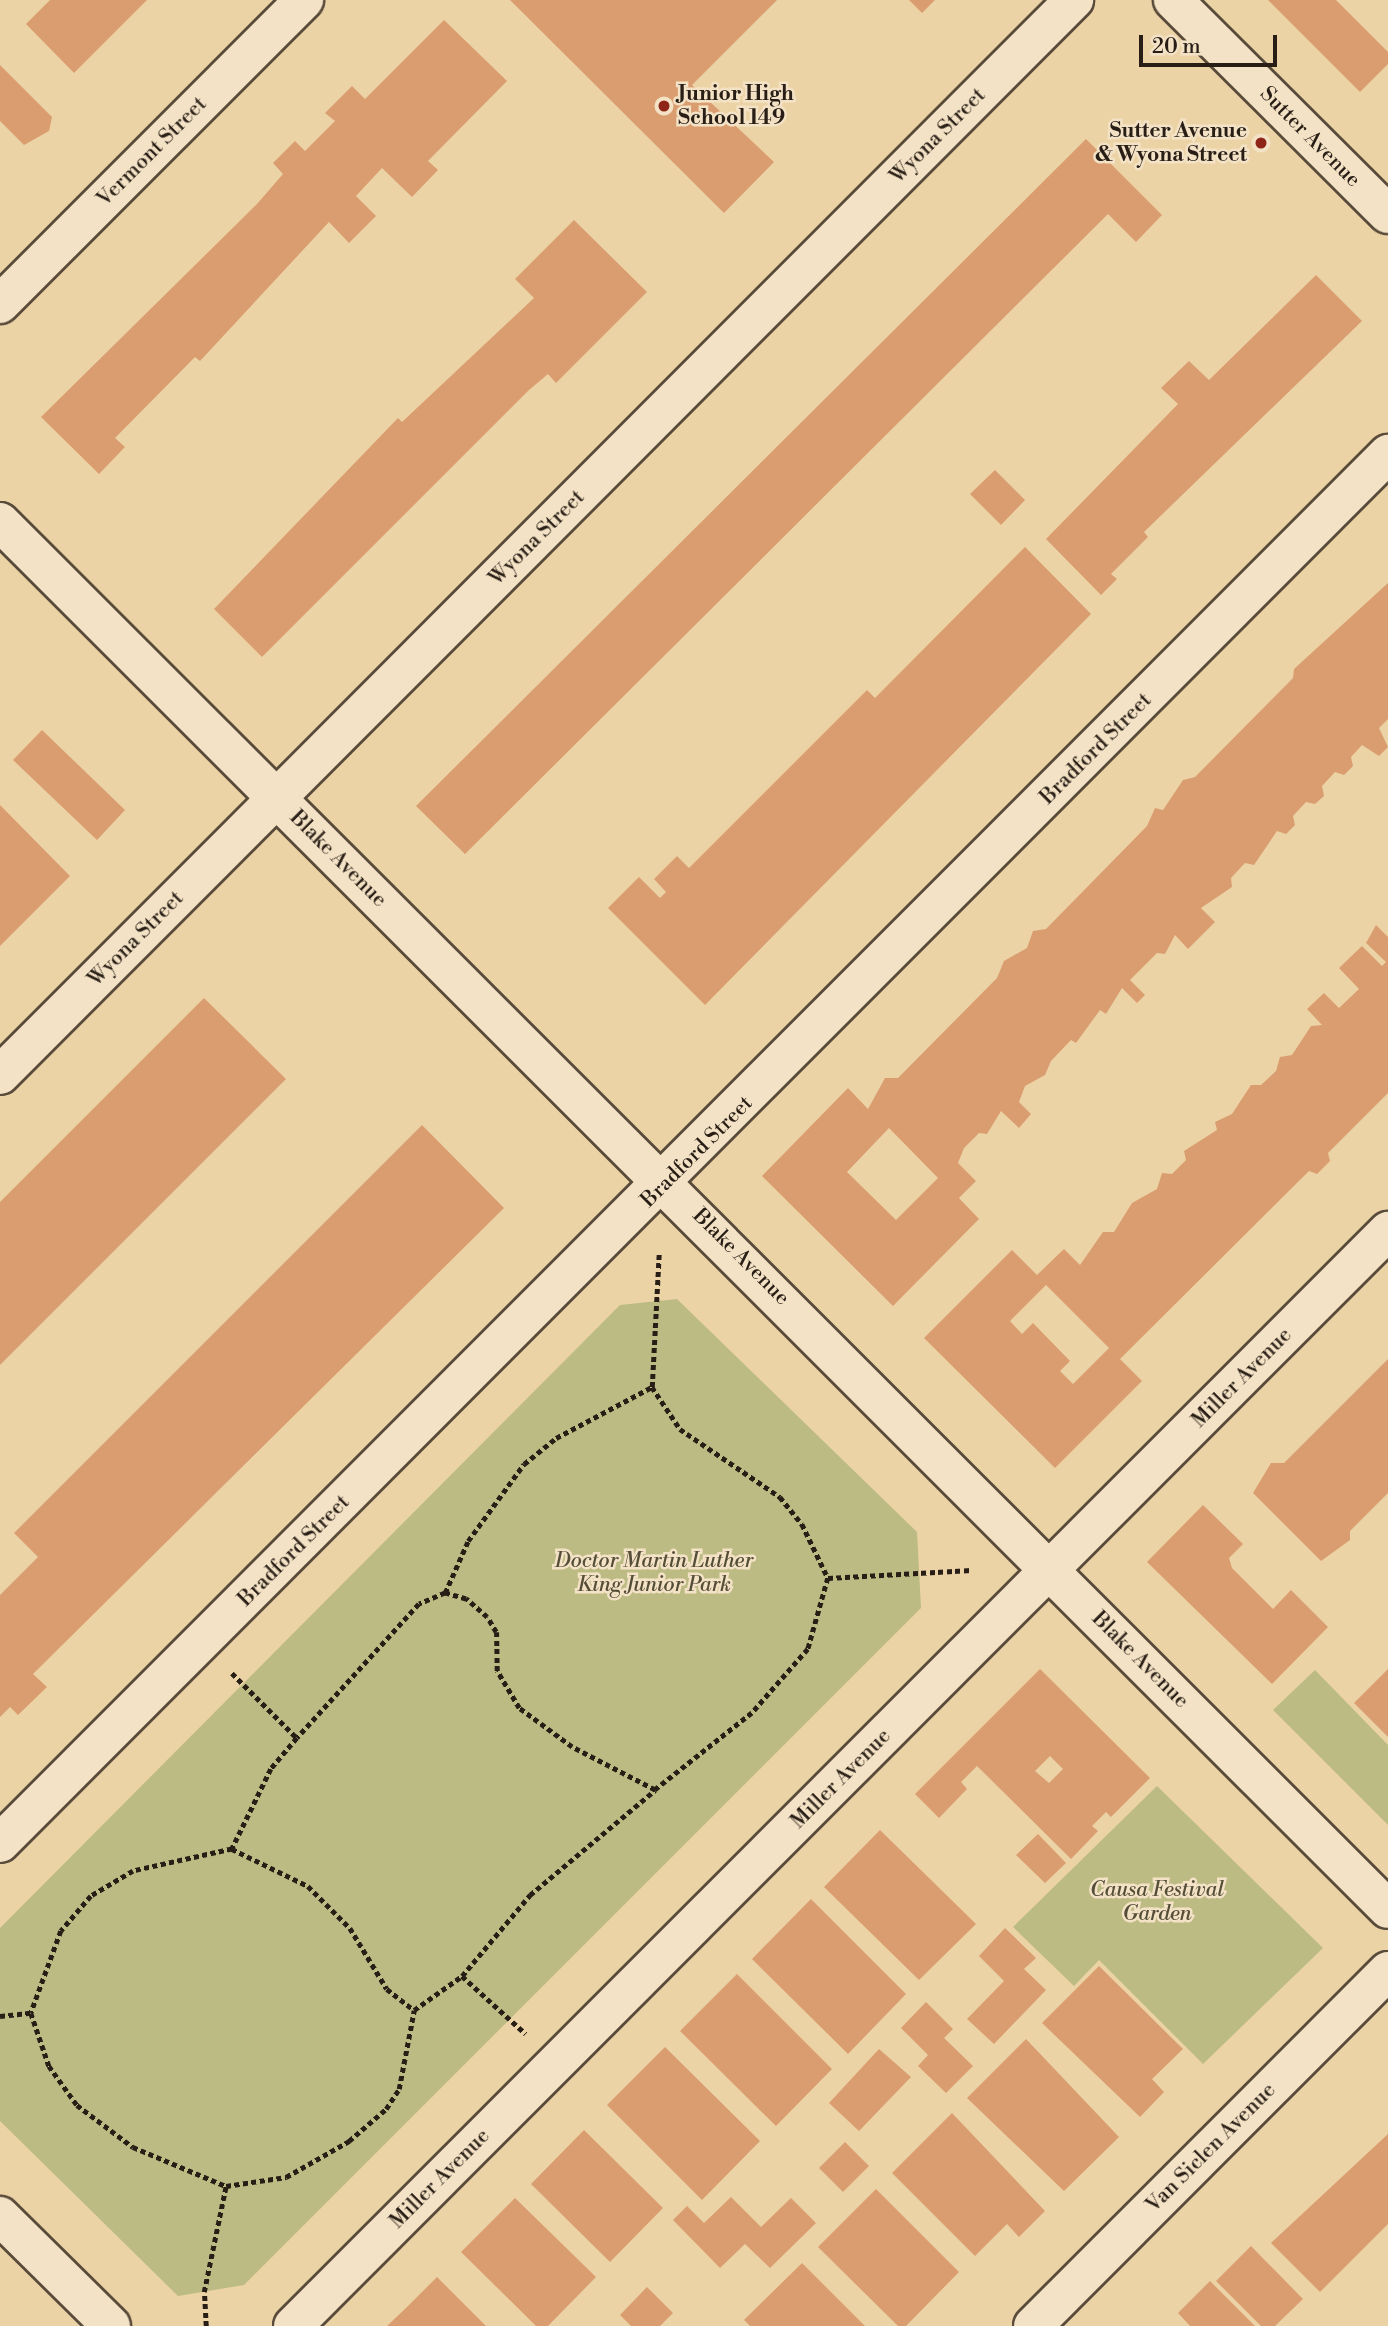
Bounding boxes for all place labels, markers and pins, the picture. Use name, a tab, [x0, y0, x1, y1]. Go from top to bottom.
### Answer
place label: Junior High School 149	[678, 81, 794, 131]
marker: Junior High School 149	[656, 98, 672, 114]
place label: Sutter Avenue & Wyona Street	[1095, 118, 1247, 168]
marker: Sutter Avenue & Wyona Street	[1253, 135, 1269, 151]

